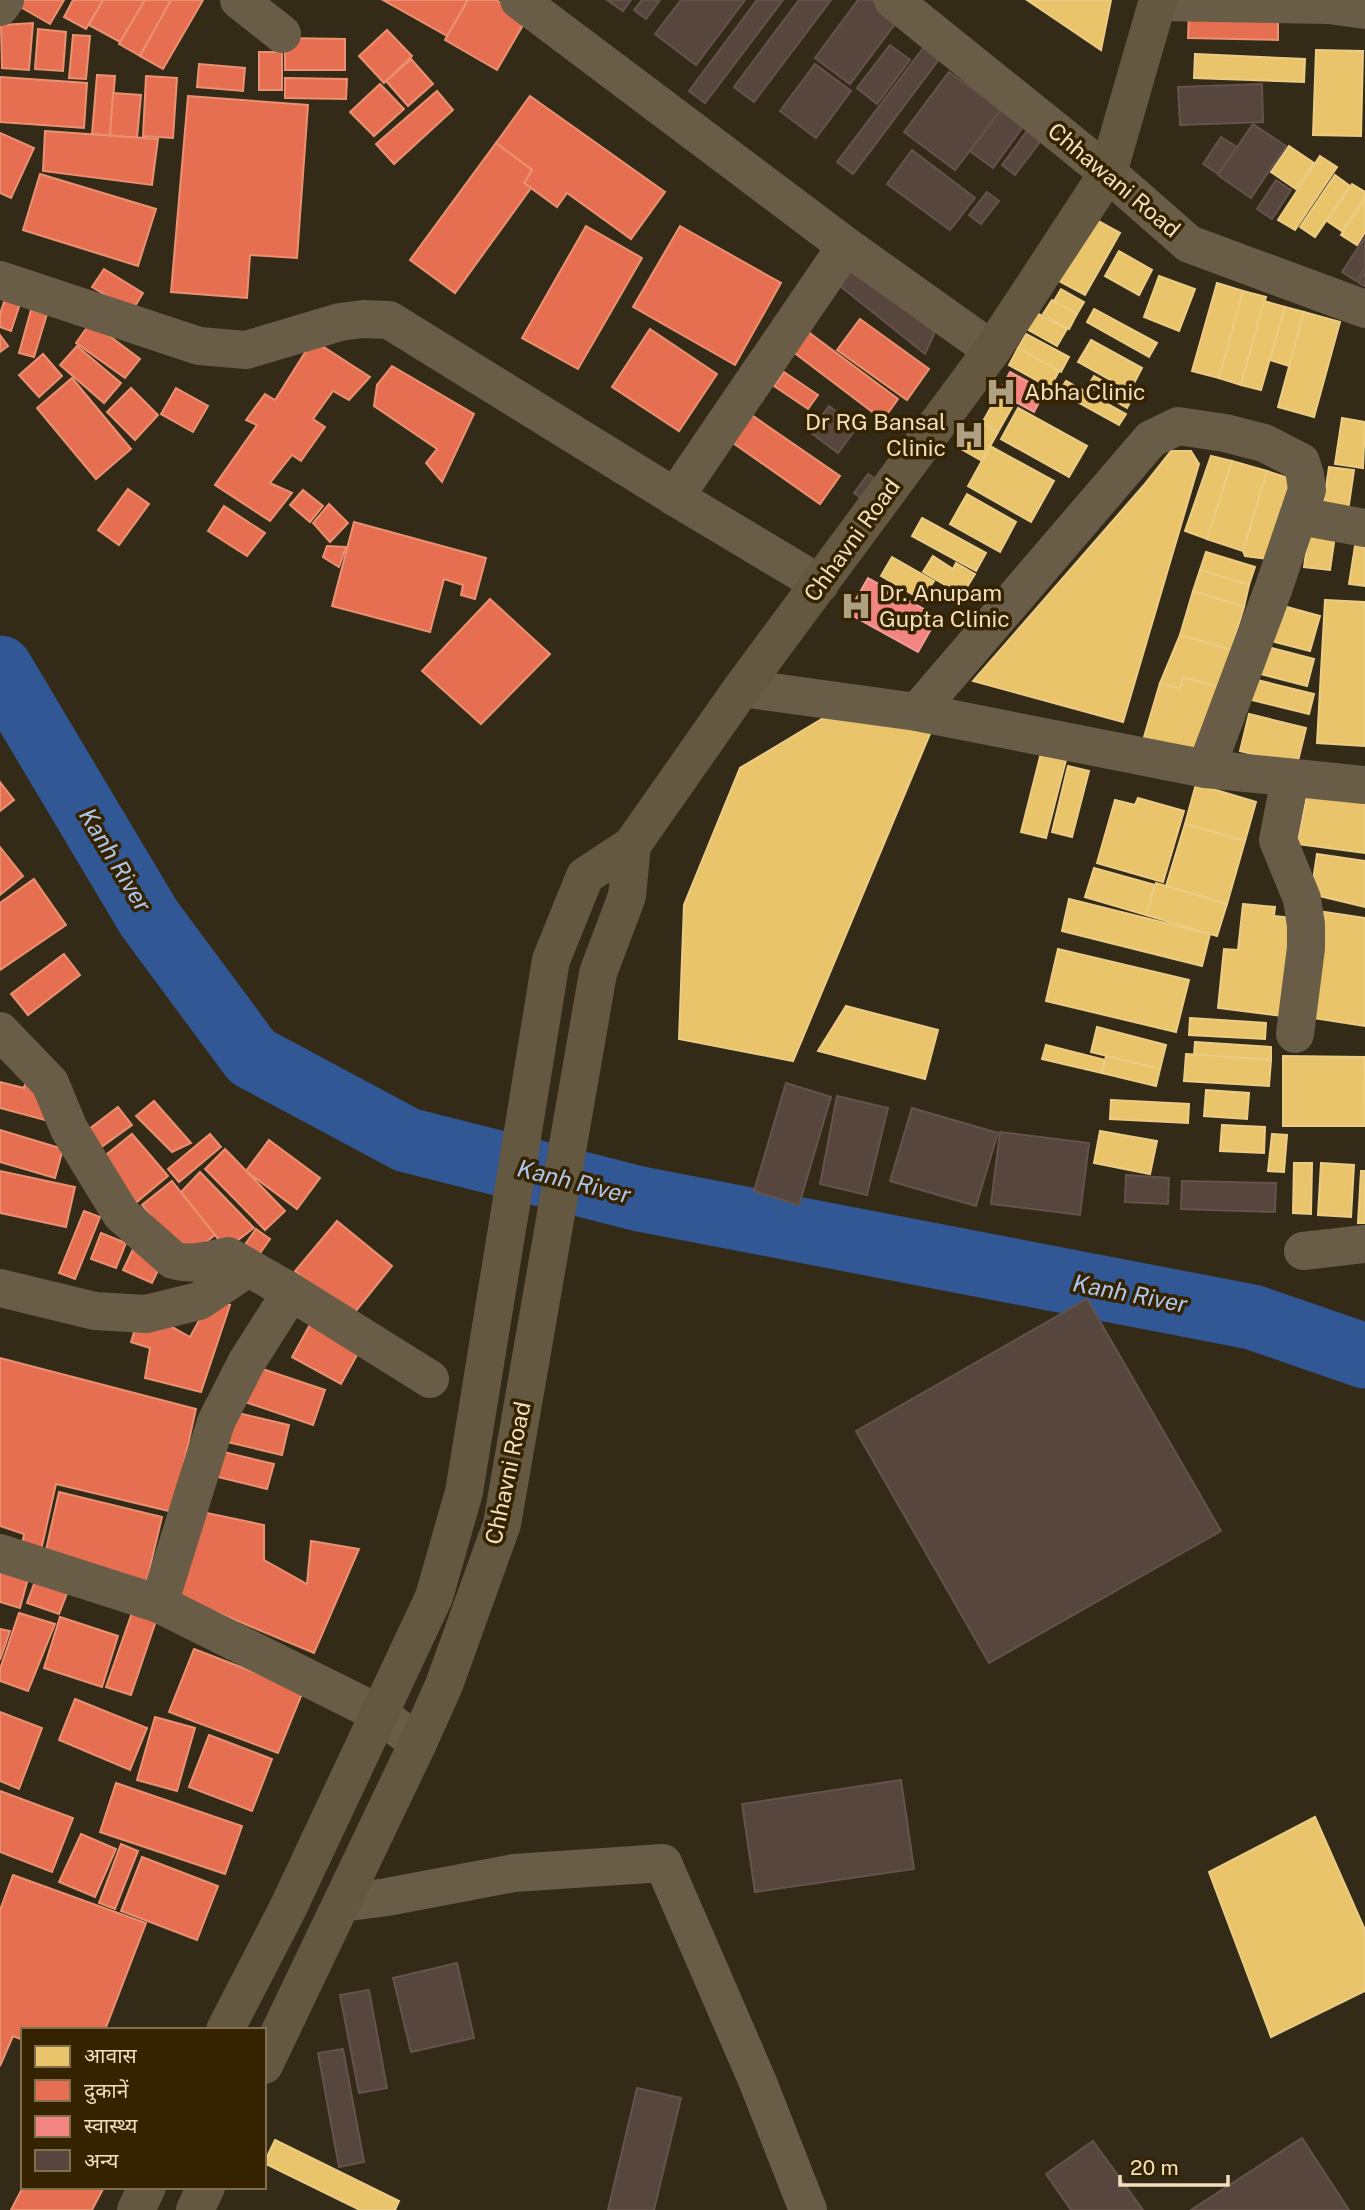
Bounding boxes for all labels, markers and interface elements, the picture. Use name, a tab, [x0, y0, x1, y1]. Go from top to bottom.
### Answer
street label: Chhawani Road	[1043, 117, 1186, 243]
hospital icon: Abha Clinic	[984, 375, 1018, 409]
place label: Abha Clinic	[1024, 378, 1146, 405]
place label: Dr RG Bansal Clinic	[805, 408, 946, 461]
hospital icon: Dr RG Bansal Clinic	[952, 418, 986, 452]
street label: Chhavni Road	[798, 473, 905, 606]
place label: Dr. Anupam Gupta Clinic	[879, 579, 1010, 632]
hospital icon: Dr. Anupam Gupta Clinic	[839, 589, 873, 623]
water label: Kanh River	[74, 803, 158, 917]
water label: Kanh River	[515, 1153, 635, 1209]
water label: Kanh River	[1071, 1268, 1191, 1318]
street label: Chhavni Road	[479, 1399, 536, 1547]
legend	[21, 2028, 266, 2189]
text: आवास	[84, 2043, 138, 2068]
text: दुकानें	[84, 2078, 129, 2105]
text: स्वास्थ्य	[84, 2113, 138, 2138]
scale bar	[1120, 2144, 1228, 2188]
text: अन्य	[84, 2148, 119, 2173]
text: 20 m	[1130, 2155, 1179, 2180]

